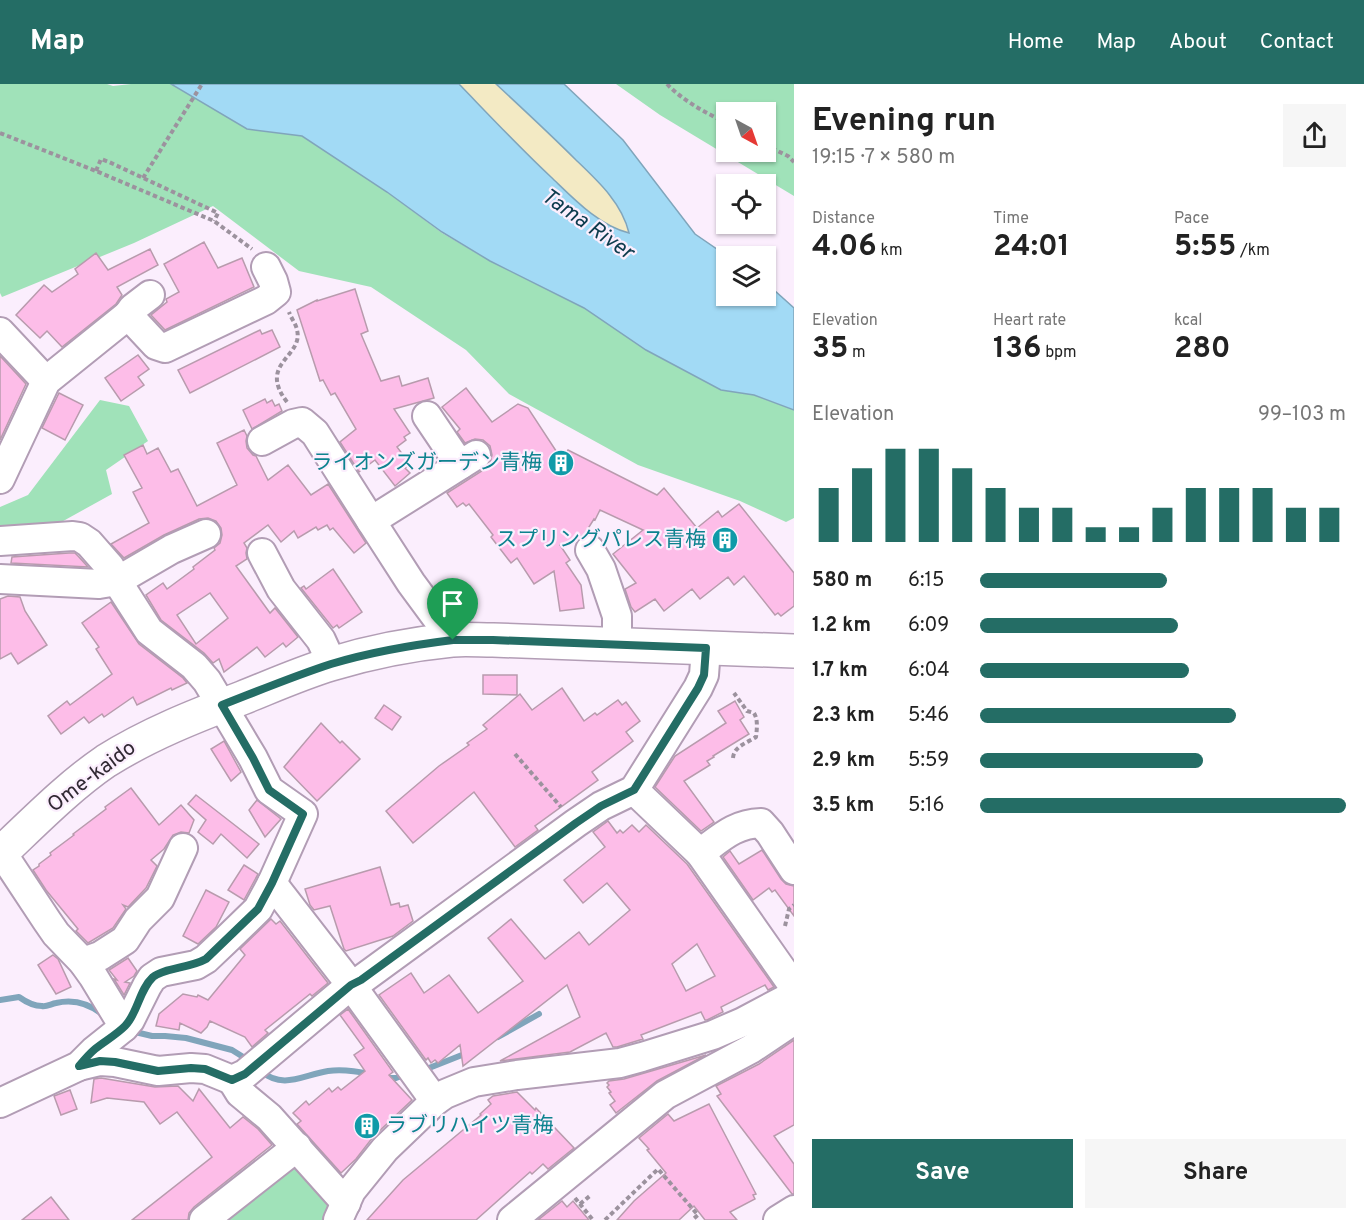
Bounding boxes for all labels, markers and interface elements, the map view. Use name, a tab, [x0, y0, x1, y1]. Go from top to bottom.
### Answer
text: Map	[30, 24, 85, 60]
text: Home	[1008, 29, 1064, 56]
text: Map	[1097, 29, 1136, 56]
text: About	[1169, 29, 1227, 56]
text: Contact	[1260, 29, 1334, 56]
text: Evening run	[812, 101, 996, 143]
north arrow	[716, 102, 776, 162]
map controls	[716, 102, 776, 306]
button: share	[1283, 104, 1346, 167]
text: 19:15 · 7 × 580 m	[812, 145, 955, 171]
button: locate	[716, 174, 776, 234]
water label: Tama River	[536, 183, 640, 268]
text: Distance	[812, 209, 875, 229]
text: Time	[993, 209, 1029, 229]
text: Pace	[1174, 209, 1209, 229]
text: 4.06	[812, 229, 877, 266]
text: 24:01	[993, 229, 1070, 266]
text: 5:55	[1174, 229, 1236, 266]
text: km	[877, 241, 903, 261]
text: /km	[1236, 241, 1270, 261]
button: layers	[716, 246, 776, 306]
text: Elevation	[812, 311, 878, 331]
text: Heart rate	[993, 311, 1066, 331]
text: kcal	[1174, 311, 1202, 331]
text: 35	[812, 331, 848, 368]
text: 136	[993, 331, 1041, 368]
text: 280	[1174, 331, 1230, 368]
text: m	[848, 343, 866, 363]
text: bpm	[1041, 343, 1077, 363]
text: Elevation	[812, 402, 894, 428]
text: 99–103 m	[1258, 402, 1346, 428]
building icon: ライオンズガーデン青梅	[546, 448, 576, 478]
place label: ライオンズガーデン青梅	[311, 450, 542, 477]
building icon: スプリングパレス青梅	[710, 525, 740, 555]
place label: スプリングパレス青梅	[496, 527, 706, 554]
text: 580 m	[812, 568, 872, 594]
text: 6:15	[908, 568, 944, 594]
pin	[427, 578, 478, 640]
icon: arrive	[436, 587, 469, 620]
text: 1.2 km	[812, 613, 871, 639]
text: 6:09	[908, 613, 949, 639]
text: 1.7 km	[812, 658, 868, 684]
text: 6:04	[908, 658, 950, 684]
text: 2.3 km	[812, 703, 875, 729]
text: 5:46	[908, 703, 949, 729]
street label: Ome-kaido	[42, 735, 142, 819]
text: 2.9 km	[812, 748, 875, 774]
text: 5:59	[908, 748, 949, 774]
text: 3.5 km	[812, 793, 874, 819]
text: 5:16	[908, 793, 944, 819]
building icon: ラブリハイツ青梅	[352, 1111, 382, 1141]
place label: ラブリハイツ青梅	[386, 1113, 554, 1140]
button: Save	[812, 1139, 1073, 1208]
button: Share	[1085, 1139, 1346, 1208]

